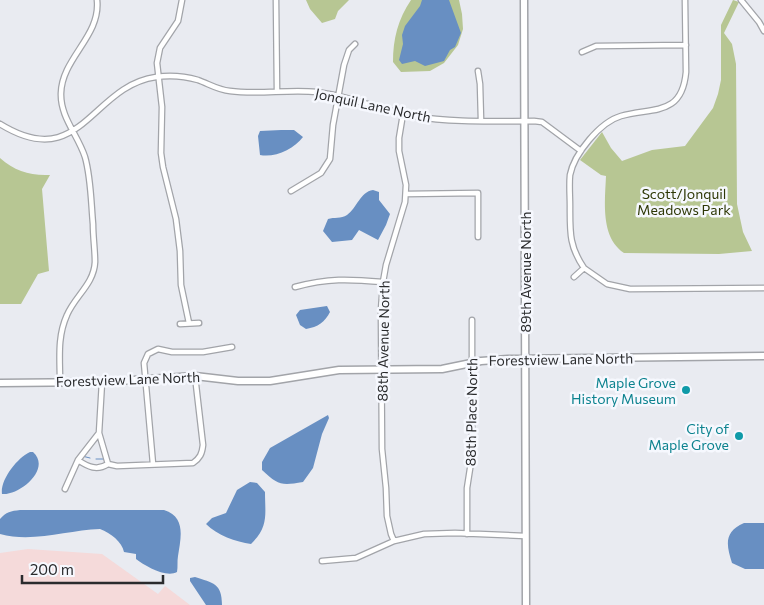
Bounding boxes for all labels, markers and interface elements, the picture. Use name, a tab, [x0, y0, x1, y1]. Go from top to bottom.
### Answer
street label: Jonquil Lane North	[314, 84, 432, 126]
park label: Scott/Jonquil Meadows Park	[637, 185, 731, 218]
street label: 89th Avenue North	[517, 211, 534, 333]
street label: 88th Avenue North	[373, 280, 393, 402]
street label: Forestview Lane North	[489, 349, 633, 369]
street label: 88th Place North	[462, 358, 480, 466]
street label: Forestview Lane North	[56, 368, 200, 390]
place label: Maple Grove History Museum	[571, 374, 676, 407]
marker: Maple Grove History Museum	[680, 384, 692, 396]
place label: City of Maple Grove	[648, 420, 729, 453]
marker: City of Maple Grove	[733, 430, 745, 442]
scale bar	[22, 552, 164, 584]
text: 200 m	[30, 560, 74, 578]

